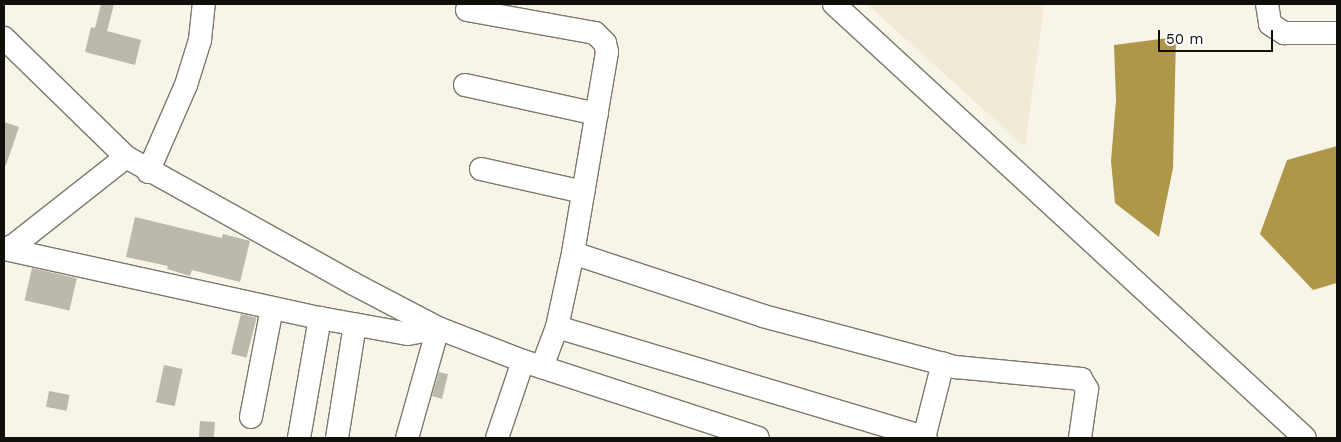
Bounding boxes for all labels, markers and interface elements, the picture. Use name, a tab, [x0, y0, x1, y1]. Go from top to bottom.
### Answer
scale bar	[1161, 20, 1276, 52]
text: 50 m	[1166, 30, 1203, 48]

